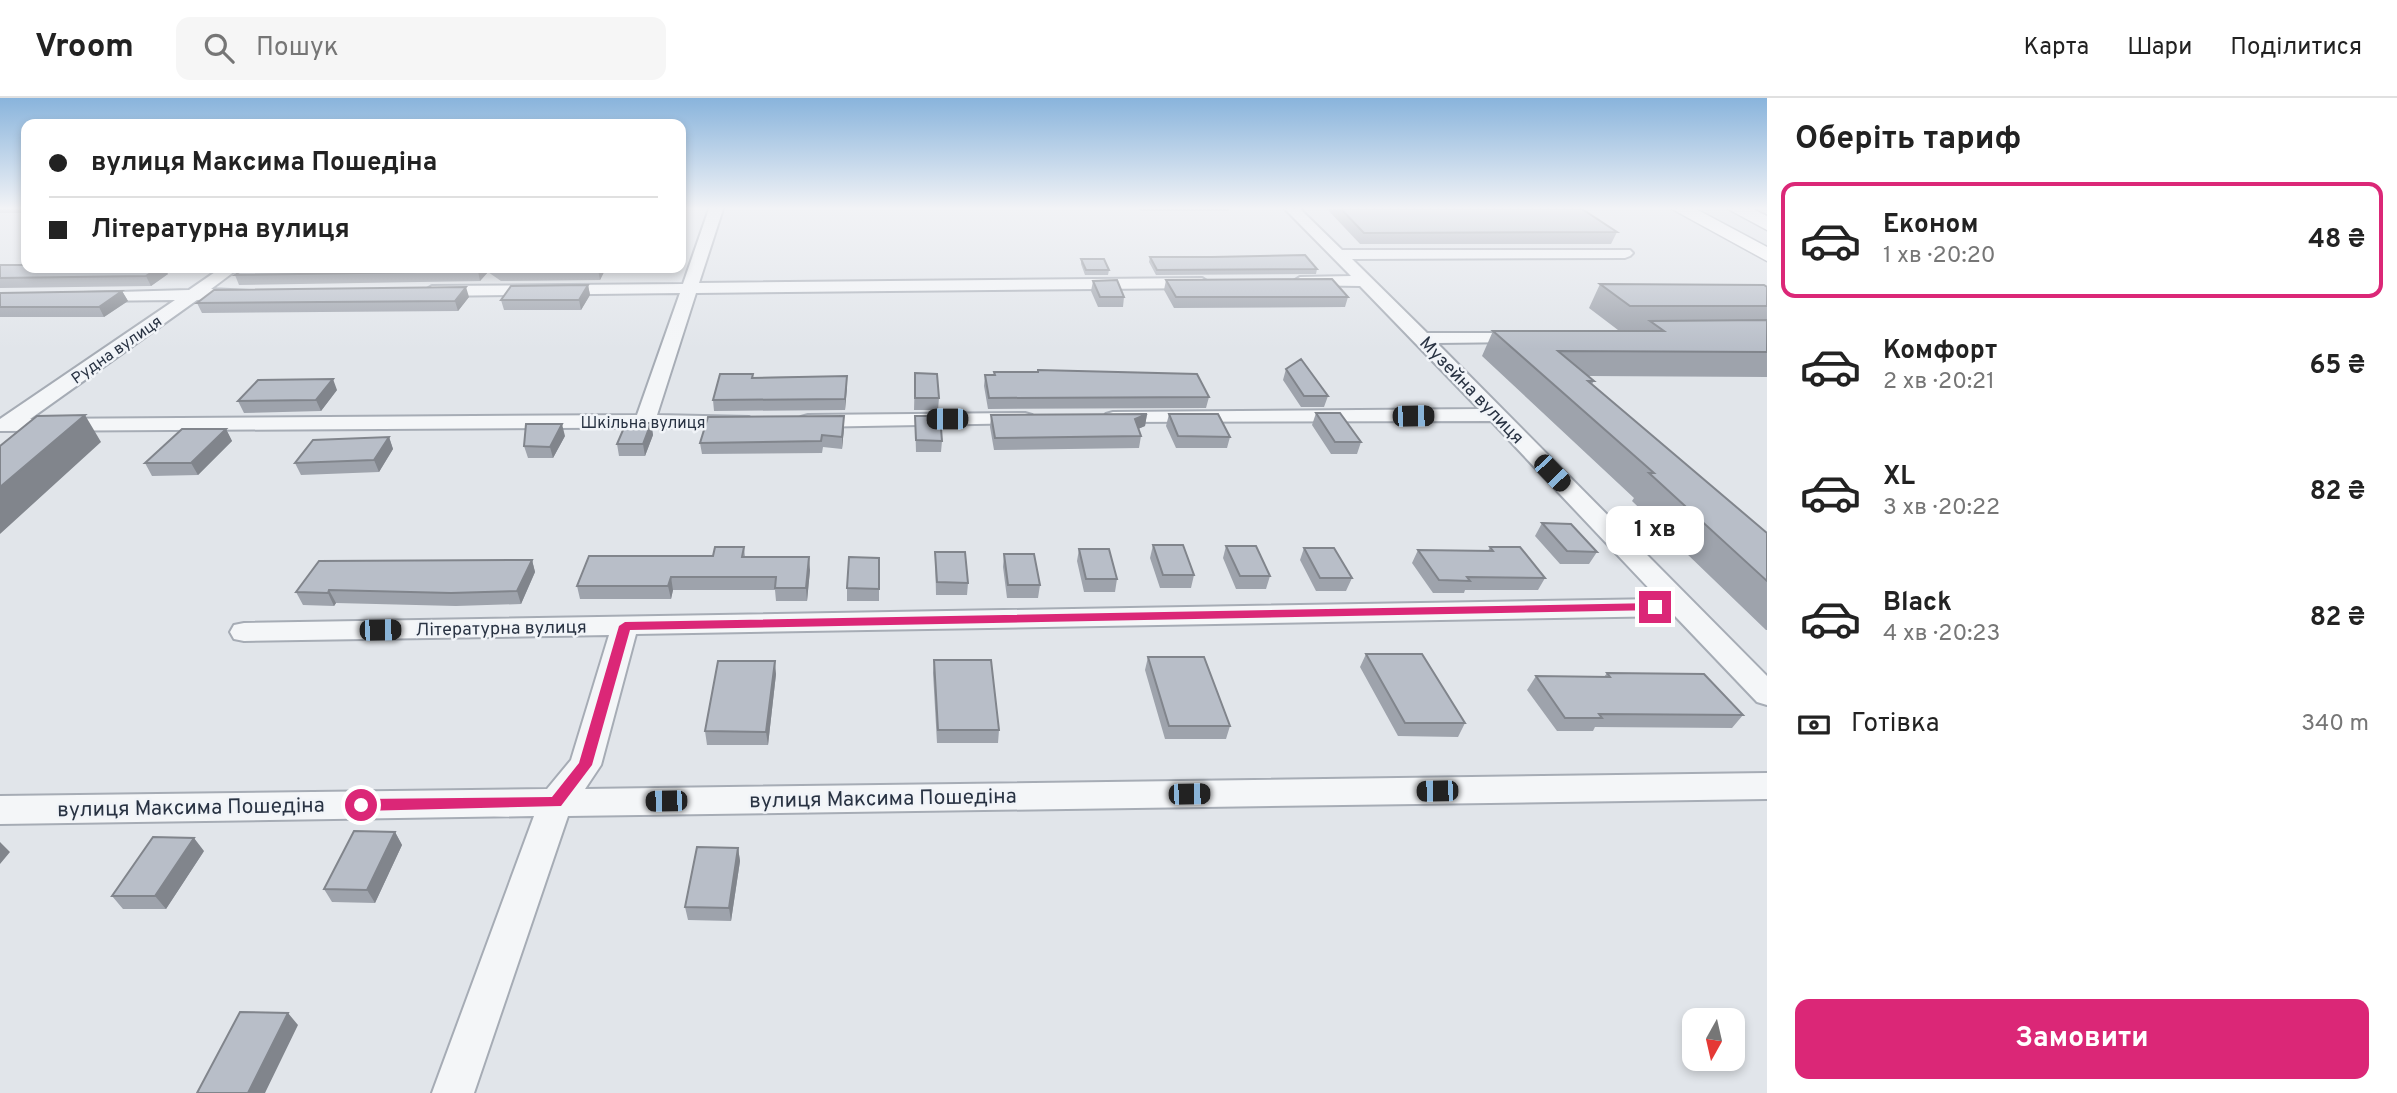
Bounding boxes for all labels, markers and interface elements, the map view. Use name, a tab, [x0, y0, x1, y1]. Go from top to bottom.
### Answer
search box	[176, 17, 666, 80]
text: Vroom	[35, 27, 134, 69]
icon: search	[200, 29, 238, 67]
text: Пошук	[256, 32, 339, 65]
text: Карта	[2024, 33, 2089, 63]
text: Шари	[2127, 33, 2192, 63]
text: Поділитися	[2230, 33, 2362, 63]
text: Оберіть тариф	[1795, 120, 2021, 160]
text: вулиця Максима Пошедіна	[91, 147, 437, 180]
icon: car	[1799, 209, 1862, 272]
text: Економ	[1883, 209, 1978, 242]
text: Літературна вулиця	[91, 214, 350, 247]
text: 48 ₴	[2308, 224, 2365, 257]
text: 1 хв · 20:20	[1883, 242, 1995, 271]
street label: Рудна вулиця	[68, 312, 166, 389]
street label: Музейна вулиця	[1414, 332, 1528, 450]
icon: car	[1799, 335, 1862, 398]
text: Комфорт	[1883, 335, 1997, 368]
text: 65 ₴	[2310, 350, 2365, 383]
text: 2 хв · 20:21	[1883, 368, 1995, 397]
car	[1392, 405, 1435, 427]
car	[927, 409, 969, 430]
street label: Шкільна вулиця	[580, 414, 706, 434]
car	[1530, 451, 1575, 495]
icon: car	[1799, 461, 1862, 524]
text: XL	[1883, 461, 1915, 494]
text: 82 ₴	[2310, 476, 2365, 509]
text: 3 хв · 20:22	[1883, 494, 2000, 523]
callout: 1 хв	[1606, 505, 1704, 554]
text: 1 хв	[1634, 516, 1676, 545]
icon: car	[1799, 587, 1862, 650]
text: Black	[1883, 587, 1952, 620]
route end	[1639, 591, 1671, 623]
text: 82 ₴	[2310, 602, 2365, 635]
street label: Літературна вулиця	[415, 617, 587, 642]
car	[359, 619, 402, 641]
text: 4 хв · 20:23	[1883, 620, 2000, 649]
icon: cash	[1795, 706, 1833, 744]
text: Готівка	[1851, 708, 1940, 741]
text: 340 m	[2301, 710, 2369, 739]
car	[1416, 780, 1459, 802]
car	[1168, 783, 1211, 805]
street label: вулиця Максима Пошедіна	[749, 784, 1017, 815]
route start	[345, 789, 377, 821]
car	[645, 790, 688, 812]
street label: вулиця Максима Пошедіна	[57, 793, 325, 824]
button: Замовити	[1795, 999, 2369, 1079]
north arrow	[1682, 1008, 1745, 1071]
map controls	[1682, 1008, 1745, 1071]

